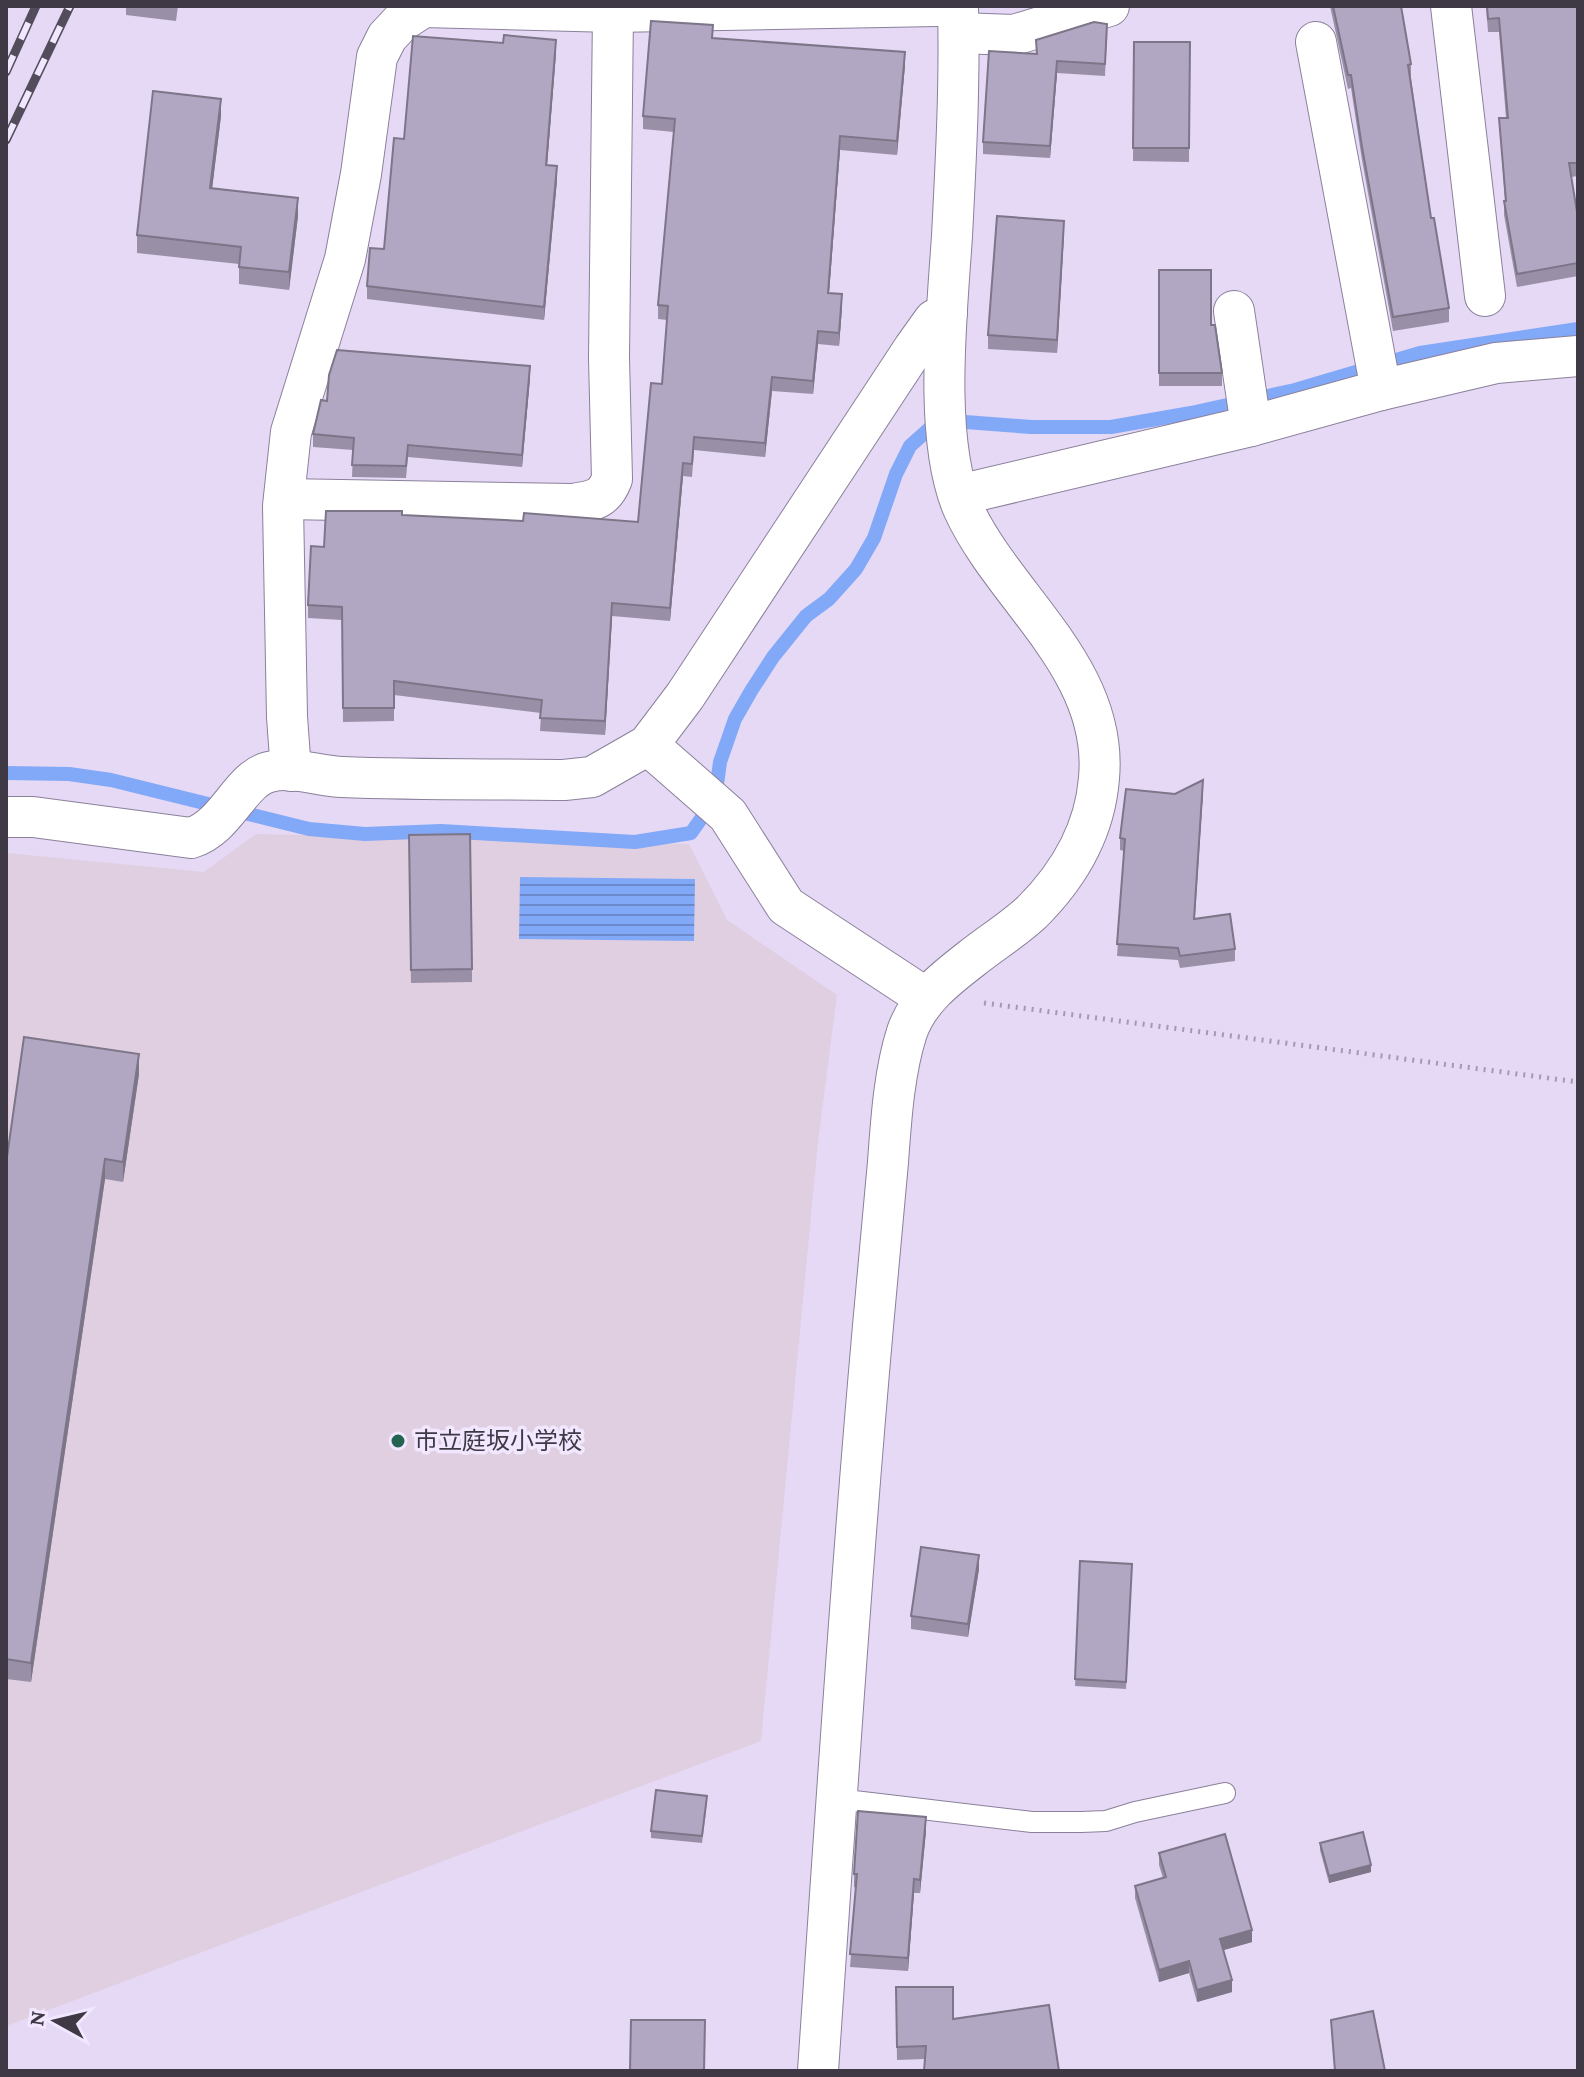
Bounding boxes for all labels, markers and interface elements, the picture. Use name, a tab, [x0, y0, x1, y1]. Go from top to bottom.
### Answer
place label: 市立庭坂小学校	[414, 1427, 582, 1454]
marker: 市立庭坂小学校	[389, 1432, 407, 1450]
north arrow	[16, 1981, 96, 2061]
text: N	[23, 2009, 50, 2027]

